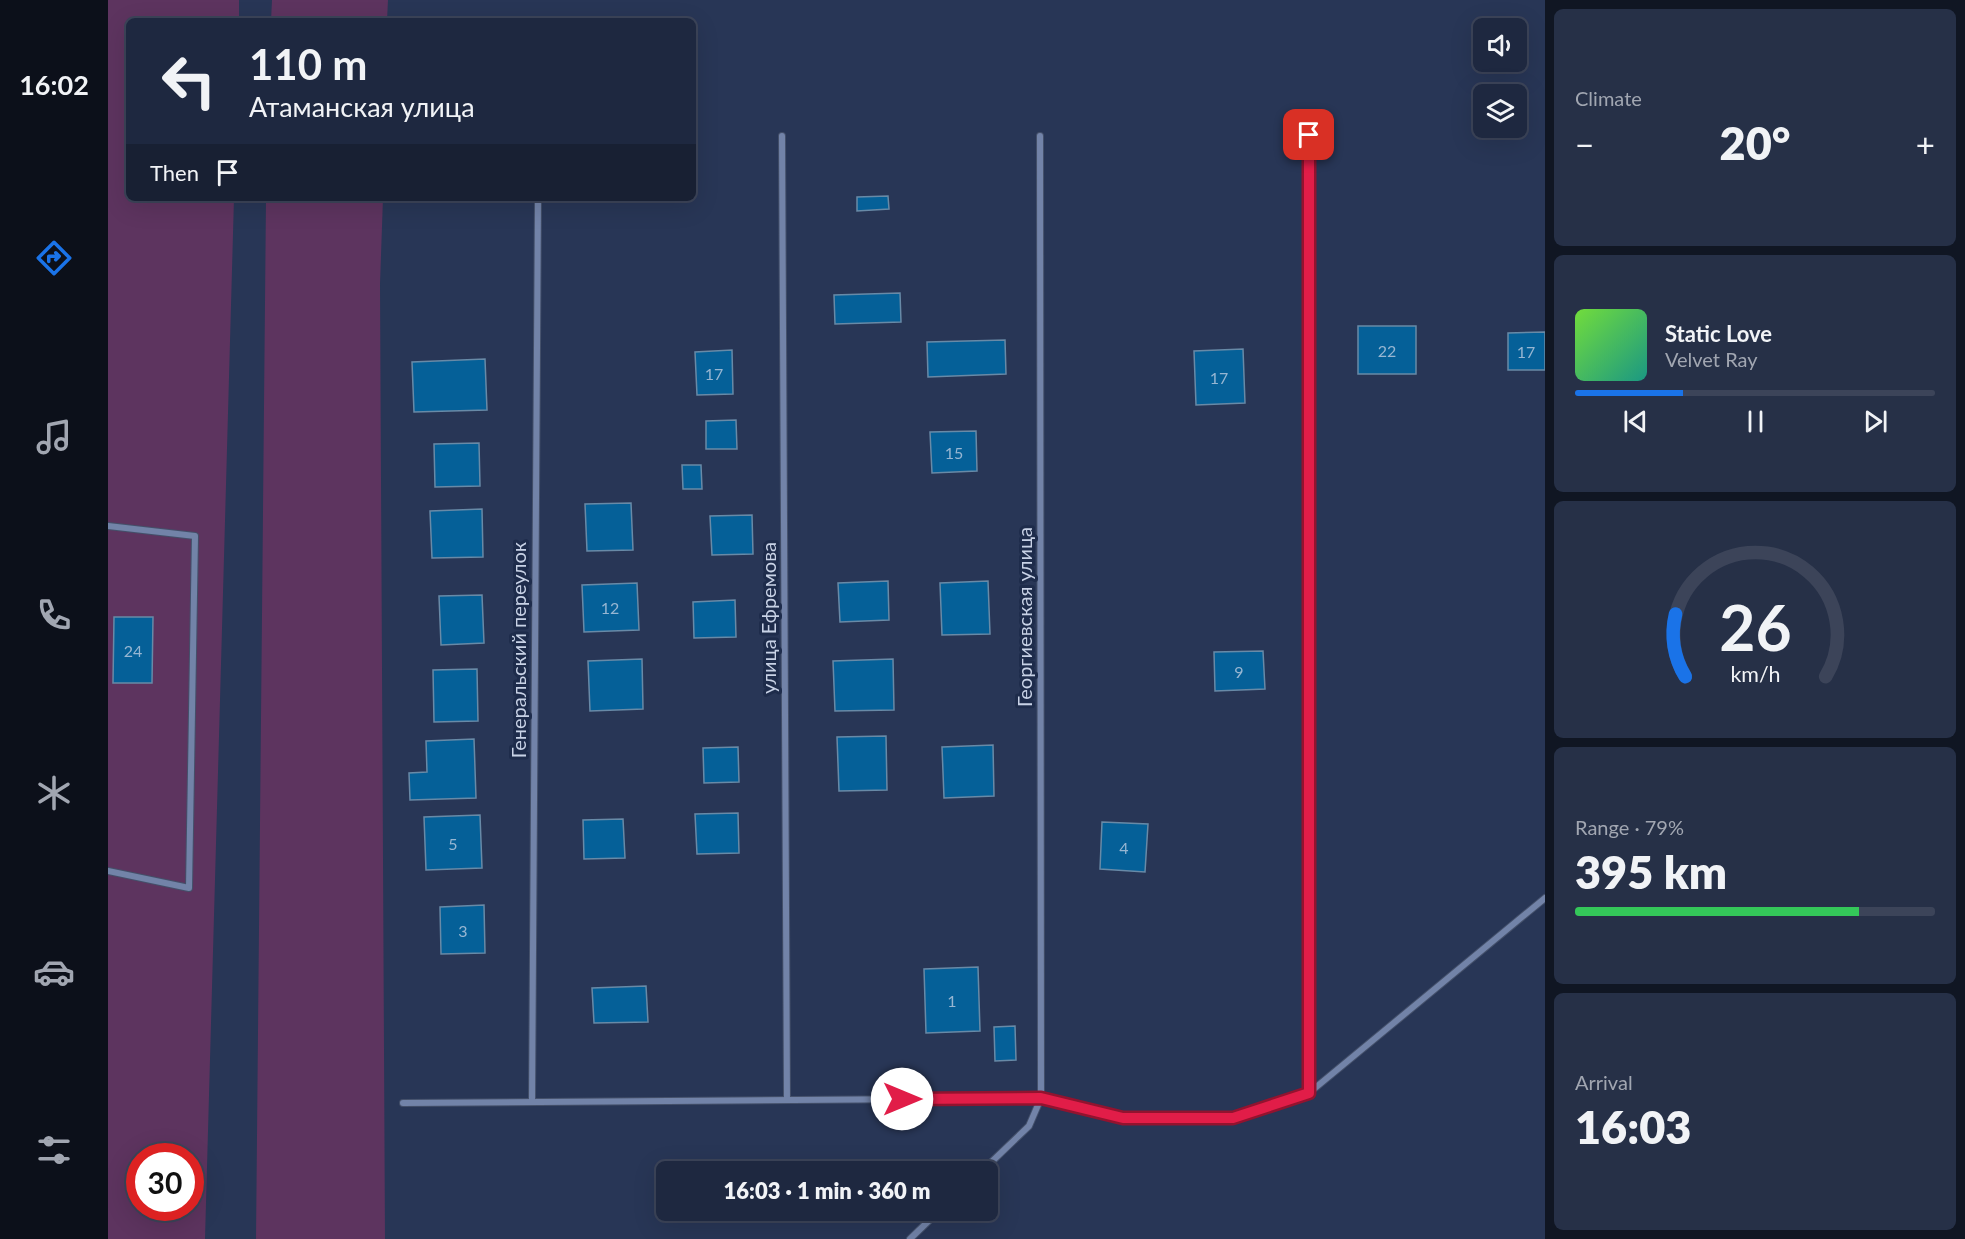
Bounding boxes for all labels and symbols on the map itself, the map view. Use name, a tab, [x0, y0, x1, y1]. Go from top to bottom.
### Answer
pin	[1283, 109, 1334, 160]
house number: 22	[1378, 341, 1396, 360]
house number: 17	[1517, 342, 1535, 361]
house number: 17	[705, 364, 723, 383]
house number: 17	[1210, 368, 1228, 387]
house number: 15	[945, 443, 963, 462]
street label: Георгиевская улица	[1012, 527, 1036, 707]
street label: Генеральский переулок	[506, 541, 530, 758]
street label: улица Ефремова	[756, 542, 780, 694]
house number: 12	[601, 598, 619, 617]
house number: 24	[124, 641, 142, 660]
house number: 9	[1234, 662, 1244, 681]
house number: 5	[448, 834, 458, 853]
house number: 4	[1119, 838, 1129, 857]
house number: 3	[458, 921, 468, 940]
house number: 1	[947, 991, 957, 1010]
position arrow	[870, 1067, 934, 1131]
speed limit sign: 30	[126, 1143, 204, 1221]

